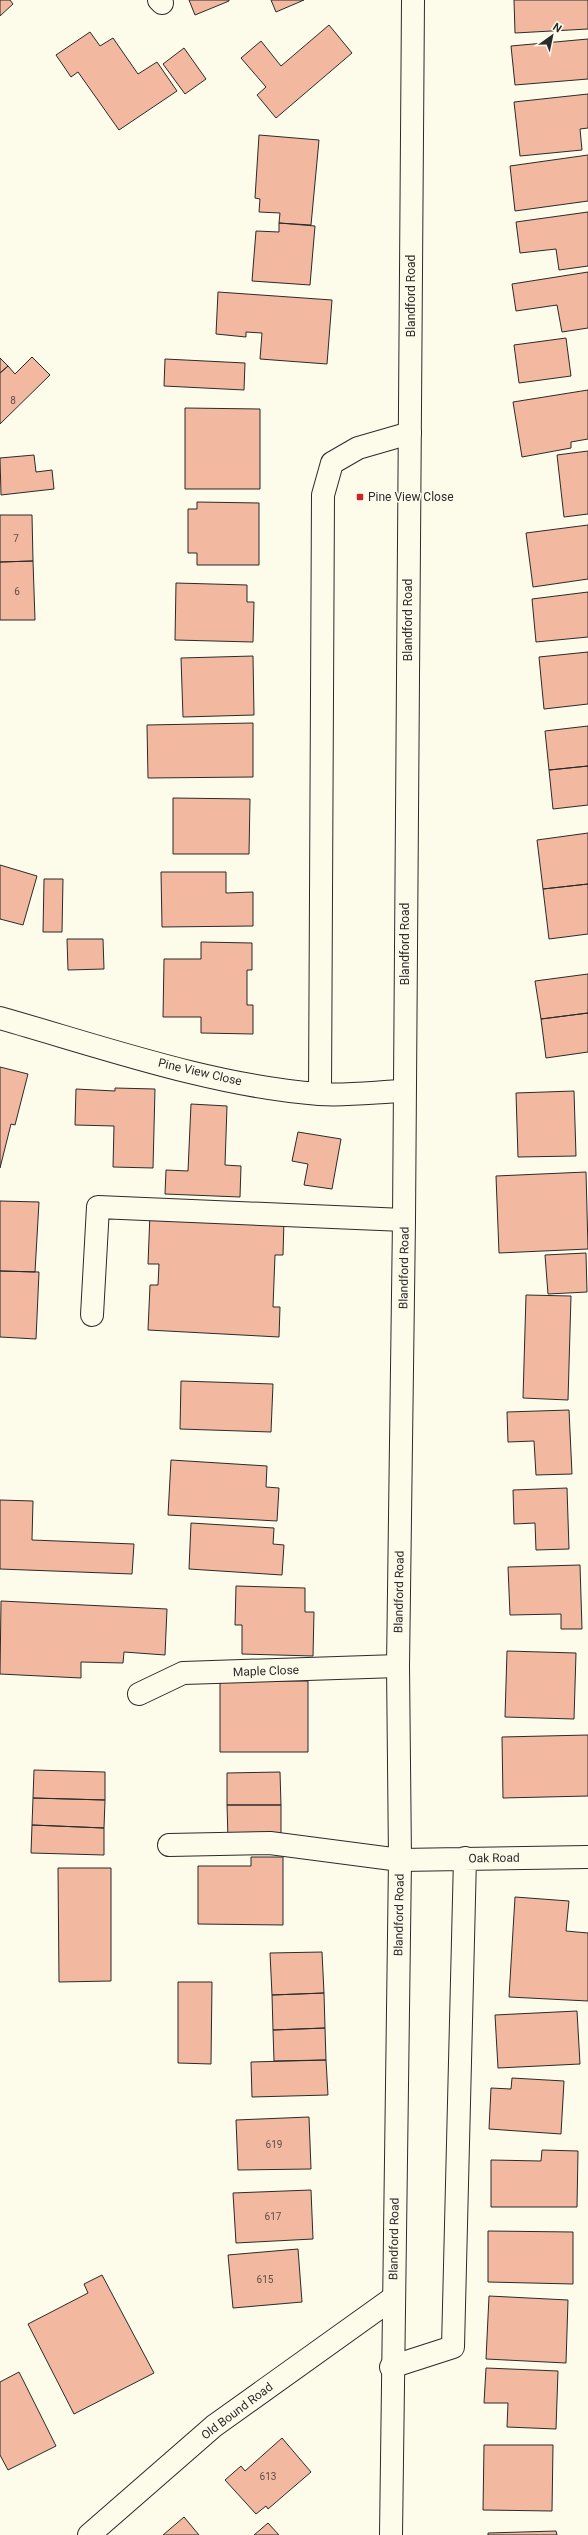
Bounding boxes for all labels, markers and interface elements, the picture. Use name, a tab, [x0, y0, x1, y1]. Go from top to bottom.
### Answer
north arrow	[532, 16, 572, 56]
text: N	[550, 20, 564, 36]
street label: Blandford Road	[404, 255, 418, 337]
house number: 8	[10, 395, 16, 406]
place label: Pine View Close	[368, 490, 454, 504]
marker: Pine View Close	[355, 492, 365, 502]
house number: 7	[13, 533, 19, 544]
street label: Blandford Road	[401, 579, 415, 661]
house number: 6	[14, 586, 20, 597]
street label: Blandford Road	[398, 903, 412, 985]
street label: Pine View Close	[157, 1056, 243, 1088]
street label: Blandford Road	[396, 1227, 412, 1309]
street label: Blandford Road	[391, 1551, 407, 1633]
street label: Maple Close	[233, 1663, 299, 1679]
street label: Oak Road	[468, 1851, 520, 1865]
street label: Blandford Road	[391, 1874, 407, 1956]
house number: 619	[266, 2139, 282, 2150]
street label: Blandford Road	[386, 2198, 402, 2280]
house number: 617	[265, 2211, 282, 2222]
house number: 615	[257, 2274, 274, 2285]
street label: Old Bound Road	[199, 2380, 275, 2442]
house number: 613	[260, 2471, 276, 2482]

